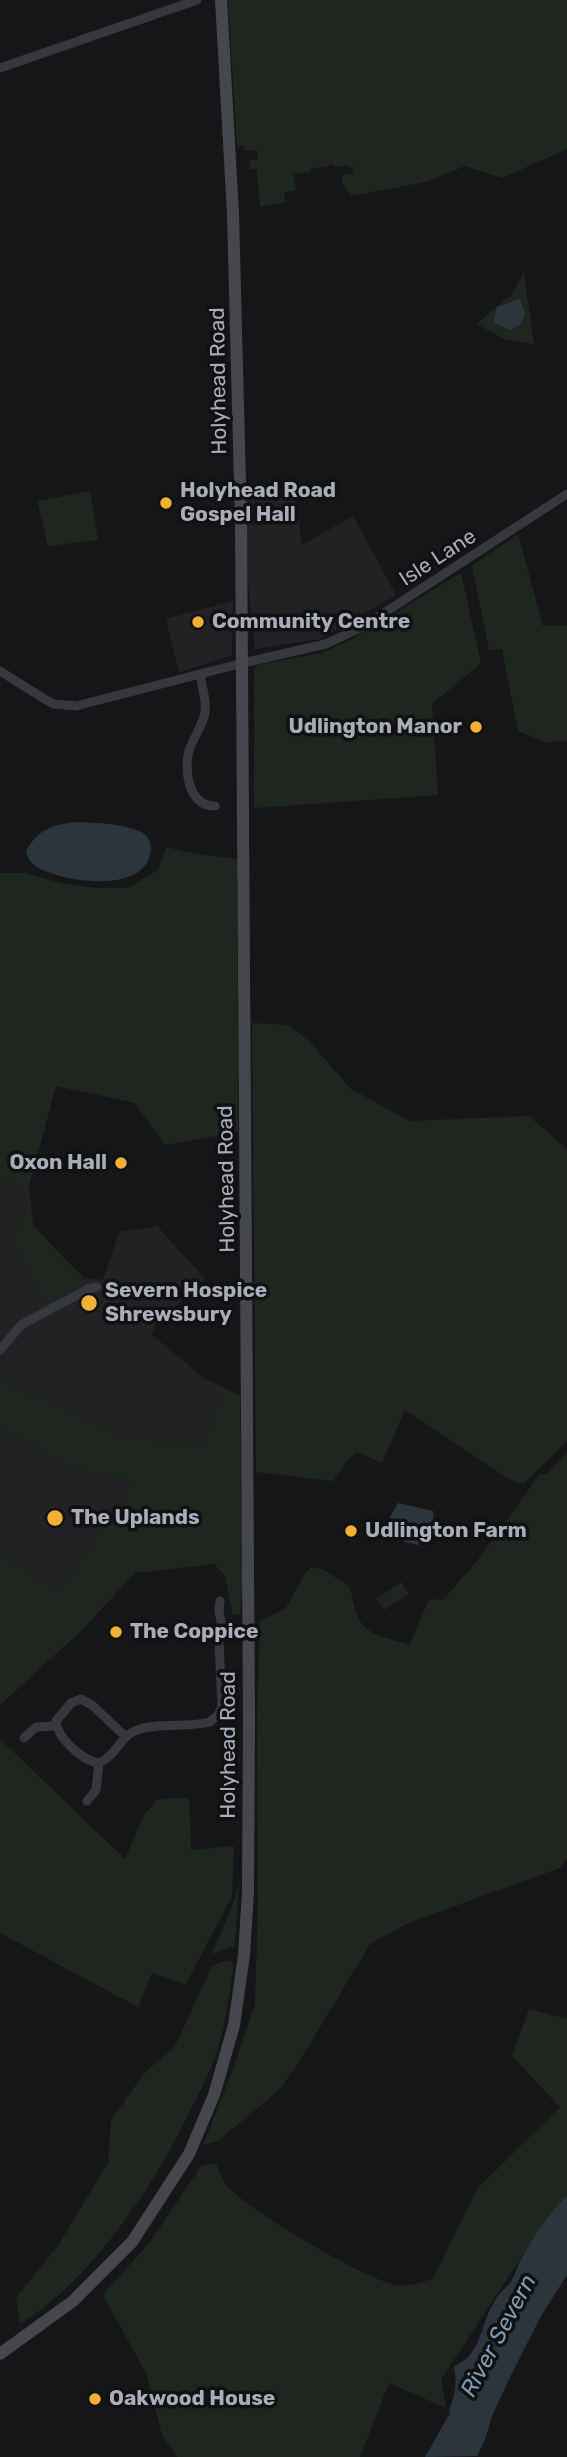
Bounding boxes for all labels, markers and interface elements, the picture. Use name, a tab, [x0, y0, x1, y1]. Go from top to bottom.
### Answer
street label: Holyhead Road	[205, 307, 233, 455]
place label: Holyhead Road Gospel Hall	[180, 478, 336, 528]
marker: Holyhead Road Gospel Hall	[158, 495, 174, 511]
street label: Isle Lane	[395, 524, 481, 592]
place label: Community Centre	[212, 609, 410, 635]
marker: Community Centre	[190, 614, 206, 630]
place label: Udlington Manor	[288, 714, 462, 740]
marker: Udlington Manor	[468, 719, 484, 735]
street label: Holyhead Road	[213, 1105, 241, 1253]
place label: Oxon Hall	[9, 1150, 107, 1176]
marker: Oxon Hall	[113, 1155, 129, 1171]
place label: Severn Hospice Shrewsbury	[105, 1278, 267, 1328]
marker: Severn Hospice Shrewsbury	[79, 1293, 99, 1313]
place label: The Uplands	[71, 1505, 200, 1531]
marker: The Uplands	[45, 1508, 65, 1528]
place label: Udlington Farm	[365, 1518, 527, 1544]
marker: Udlington Farm	[343, 1523, 359, 1539]
place label: The Coppice	[130, 1619, 258, 1645]
marker: The Coppice	[108, 1624, 124, 1640]
street label: Holyhead Road	[216, 1671, 242, 1819]
water label: River Severn	[455, 2270, 543, 2402]
place label: Oakwood House	[109, 2386, 275, 2412]
marker: Oakwood House	[87, 2391, 103, 2407]

